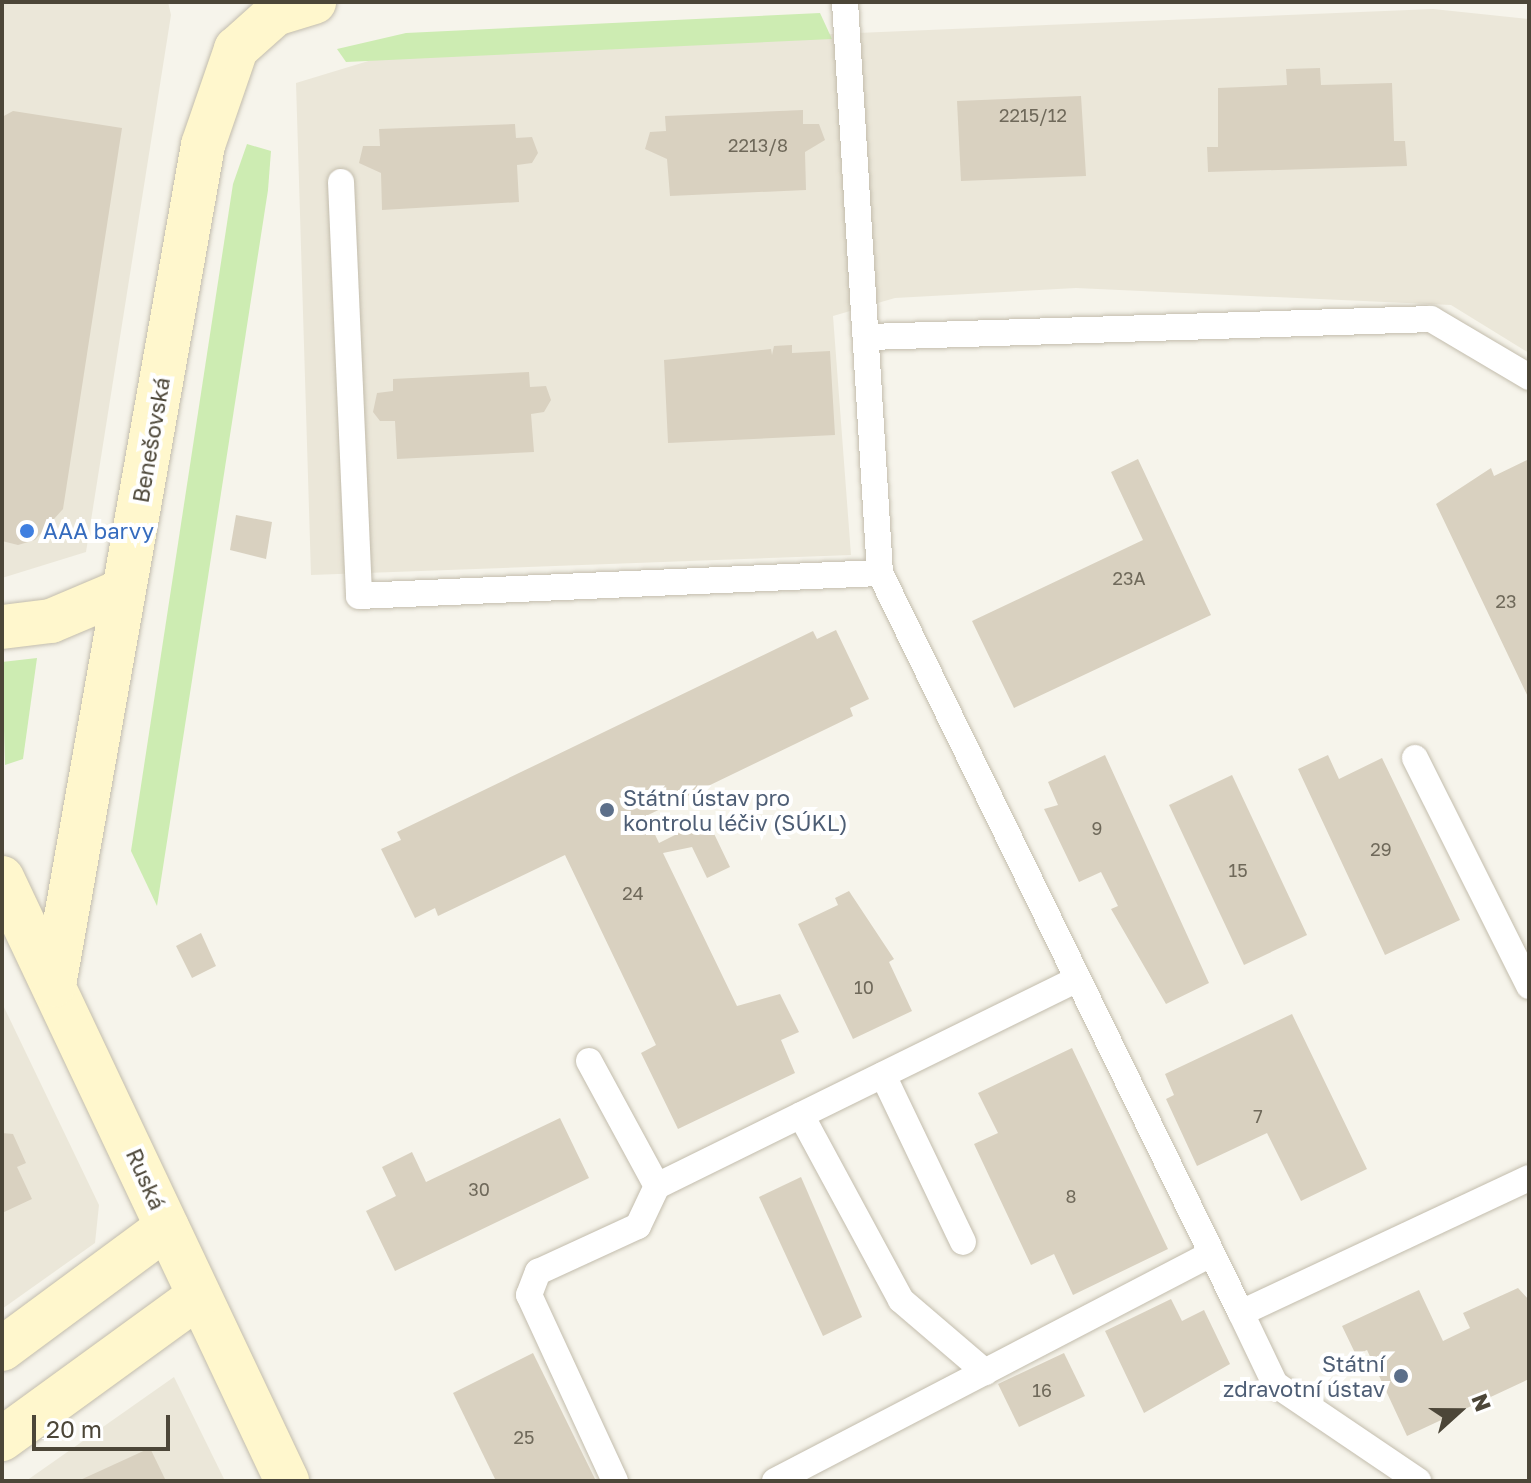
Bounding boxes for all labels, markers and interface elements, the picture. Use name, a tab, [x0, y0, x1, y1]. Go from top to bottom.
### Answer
house number: 2215/12	[999, 104, 1067, 126]
house number: 2213/8	[728, 134, 788, 156]
street label: Benešovská	[127, 375, 175, 505]
place label: AAA barvy	[43, 518, 154, 544]
marker: AAA barvy	[18, 522, 36, 540]
house number: 23A	[1112, 567, 1146, 589]
house number: 23	[1496, 590, 1516, 612]
place label: Státní ústav pro kontrolu léčiv (SÚKL)	[623, 784, 848, 836]
marker: Státní ústav pro kontrolu léčiv (SÚKL)	[598, 801, 616, 819]
house number: 9	[1092, 817, 1102, 839]
house number: 29	[1370, 838, 1392, 860]
house number: 15	[1228, 859, 1248, 881]
house number: 24	[622, 882, 644, 904]
house number: 10	[854, 976, 874, 998]
house number: 7	[1253, 1105, 1263, 1127]
street label: Ruská	[121, 1144, 171, 1214]
house number: 30	[468, 1178, 490, 1200]
house number: 8	[1066, 1185, 1076, 1207]
place label: Státní zdravotní ústav	[1223, 1350, 1385, 1402]
marker: Státní zdravotní ústav	[1392, 1367, 1410, 1385]
north arrow	[1419, 1371, 1499, 1451]
house number: 16	[1032, 1379, 1052, 1401]
text: N	[1466, 1390, 1497, 1415]
scale bar	[36, 1399, 174, 1449]
text: 20 m	[46, 1414, 102, 1443]
house number: 25	[514, 1426, 534, 1448]

